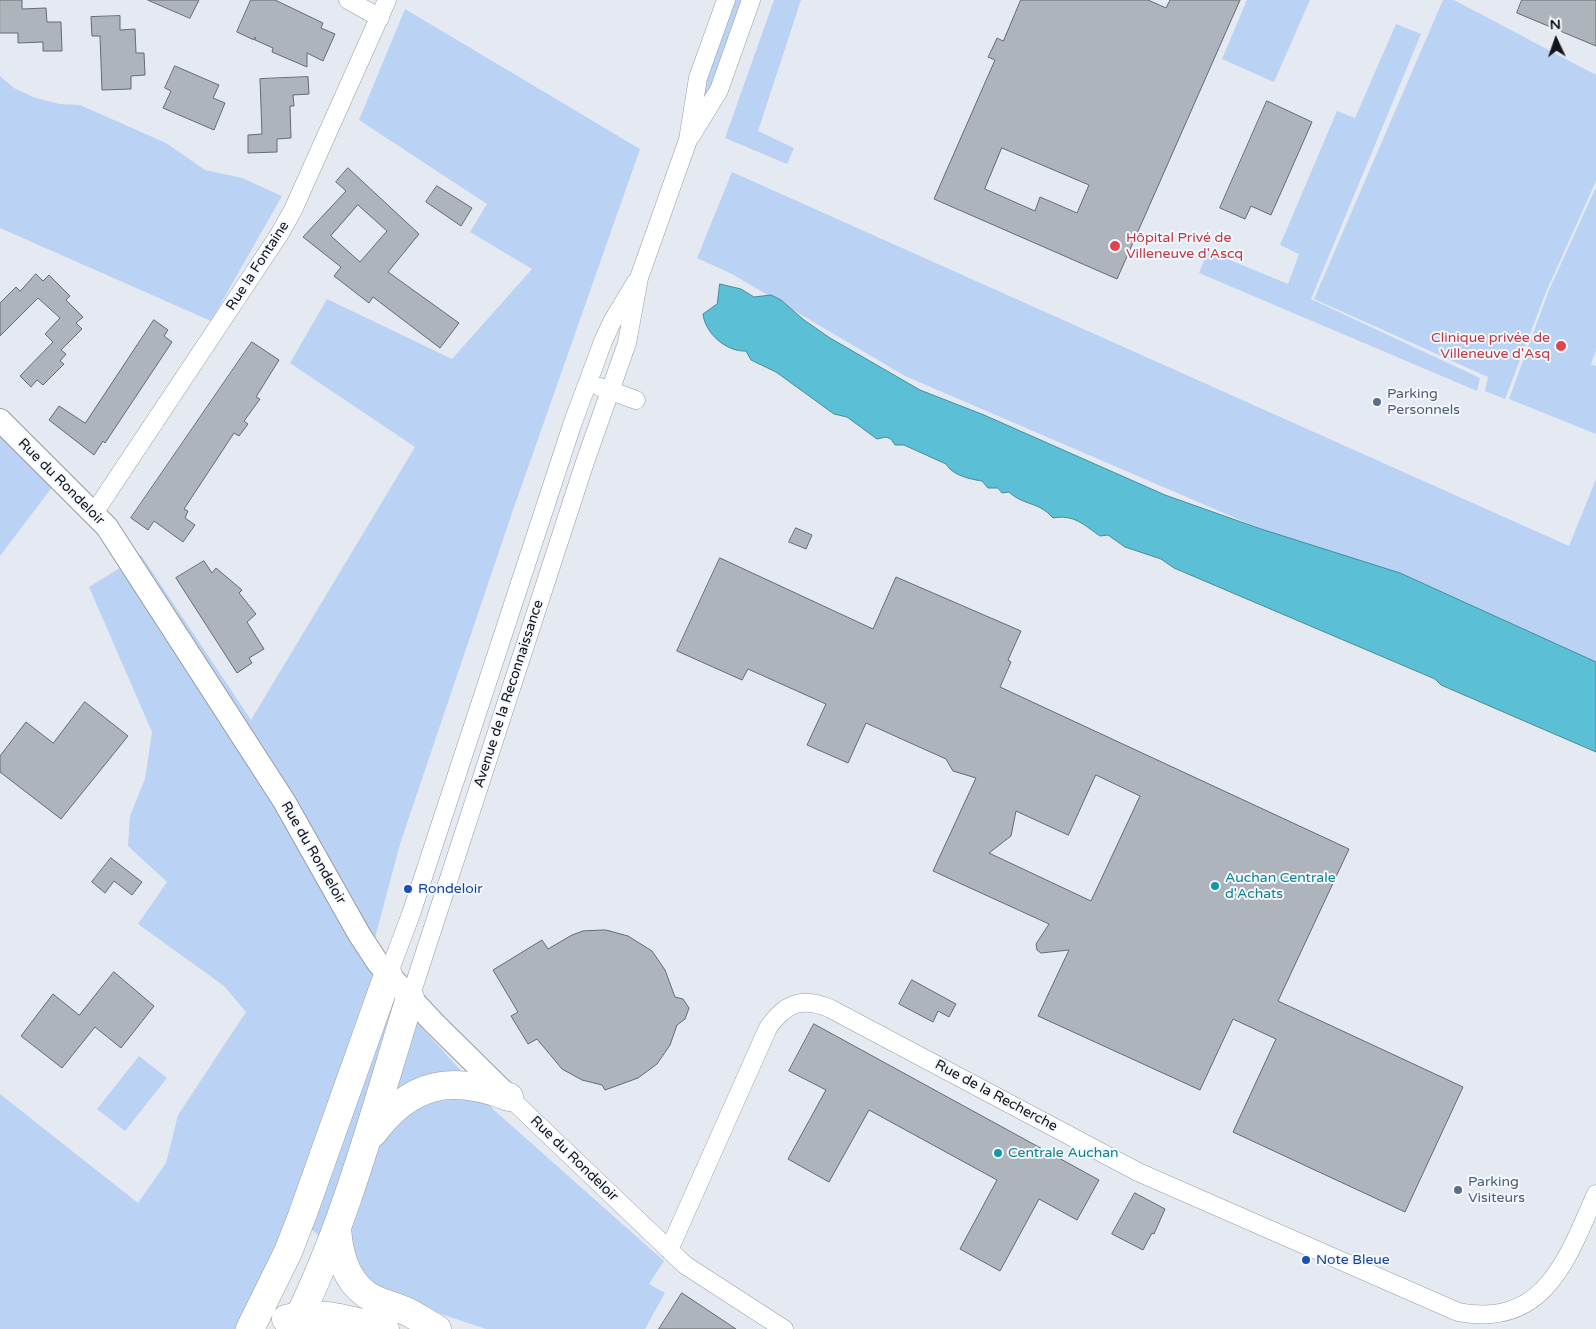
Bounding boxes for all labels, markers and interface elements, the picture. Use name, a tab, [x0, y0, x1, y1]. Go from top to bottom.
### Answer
north arrow	[1531, 15, 1581, 65]
text: N	[1549, 16, 1561, 33]
street label: Rue la Fontaine	[223, 218, 293, 314]
place label: Hôpital Privé de Villeneuve d'Ascq	[1126, 230, 1243, 262]
marker: Hôpital Privé de Villeneuve d'Ascq	[1108, 239, 1122, 253]
place label: Clinique privée de Villeneuve d'Asq	[1431, 330, 1550, 362]
marker: Clinique privée de Villeneuve d'Asq	[1554, 339, 1568, 353]
place label: Parking Personnels	[1387, 386, 1460, 418]
marker: Parking Personnels	[1371, 396, 1383, 408]
street label: Rue du Rondeloir	[14, 435, 108, 529]
street label: Avenue de la Reconnaissance	[471, 598, 547, 790]
street label: Rue du Rondeloir	[277, 799, 349, 907]
place label: Auchan Centrale d'Achats	[1225, 870, 1336, 902]
marker: Auchan Centrale d'Achats	[1209, 880, 1221, 892]
place label: Rondeloir	[418, 881, 483, 897]
marker: Rondeloir	[402, 883, 414, 895]
street label: Rue de la Recherche	[932, 1057, 1060, 1135]
street label: Rue du Rondeloir	[527, 1113, 621, 1205]
place label: Centrale Auchan	[1008, 1145, 1119, 1161]
marker: Centrale Auchan	[992, 1147, 1004, 1159]
place label: Parking Visiteurs	[1468, 1174, 1525, 1206]
marker: Parking Visiteurs	[1452, 1184, 1464, 1196]
place label: Note Bleue	[1316, 1252, 1390, 1268]
marker: Note Bleue	[1300, 1254, 1312, 1266]

